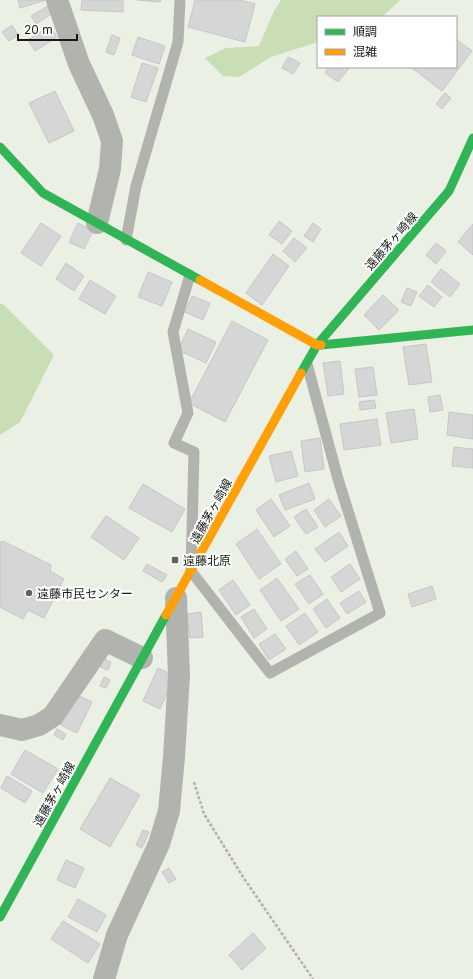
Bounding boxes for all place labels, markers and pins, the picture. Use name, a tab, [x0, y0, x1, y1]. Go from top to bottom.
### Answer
place label: 遠藤北原	[183, 553, 231, 568]
marker: 遠藤北原	[170, 555, 180, 565]
place label: 遠藤市民センター	[37, 586, 133, 601]
marker: 遠藤市民センター	[24, 588, 34, 598]

